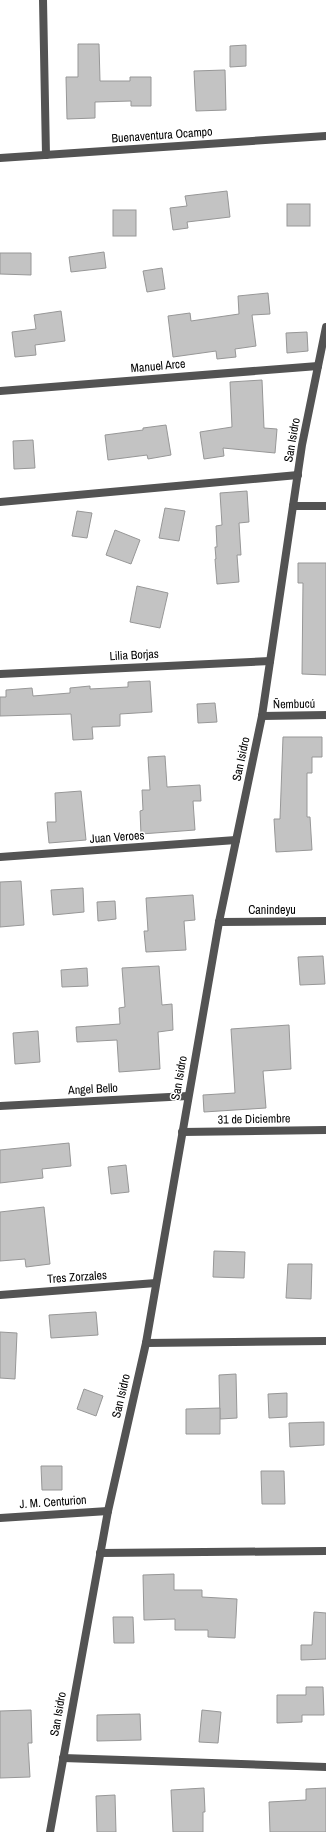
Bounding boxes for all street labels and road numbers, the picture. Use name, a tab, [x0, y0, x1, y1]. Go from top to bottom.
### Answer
street label: Buenaventura Ocampo	[111, 123, 213, 147]
street label: Manuel Arce	[130, 356, 186, 376]
street label: San Isidro	[280, 417, 304, 463]
street label: Lilia Borjas	[109, 646, 159, 664]
street label: Ñembucú	[273, 696, 315, 712]
street label: San Isidro	[229, 735, 253, 783]
street label: Juan Veroes	[89, 827, 145, 847]
street label: Canindeyu	[248, 902, 296, 918]
street label: San Isidro	[167, 1055, 191, 1101]
street label: Angel Bello	[67, 1080, 118, 1098]
street label: 31 de Diciembre	[217, 1110, 291, 1128]
street label: Tres Zorzales	[47, 1267, 107, 1287]
street label: San Isidro	[108, 1372, 134, 1420]
street label: J. M. Centurion	[19, 1492, 87, 1512]
street label: San Isidro	[46, 1691, 70, 1737]

